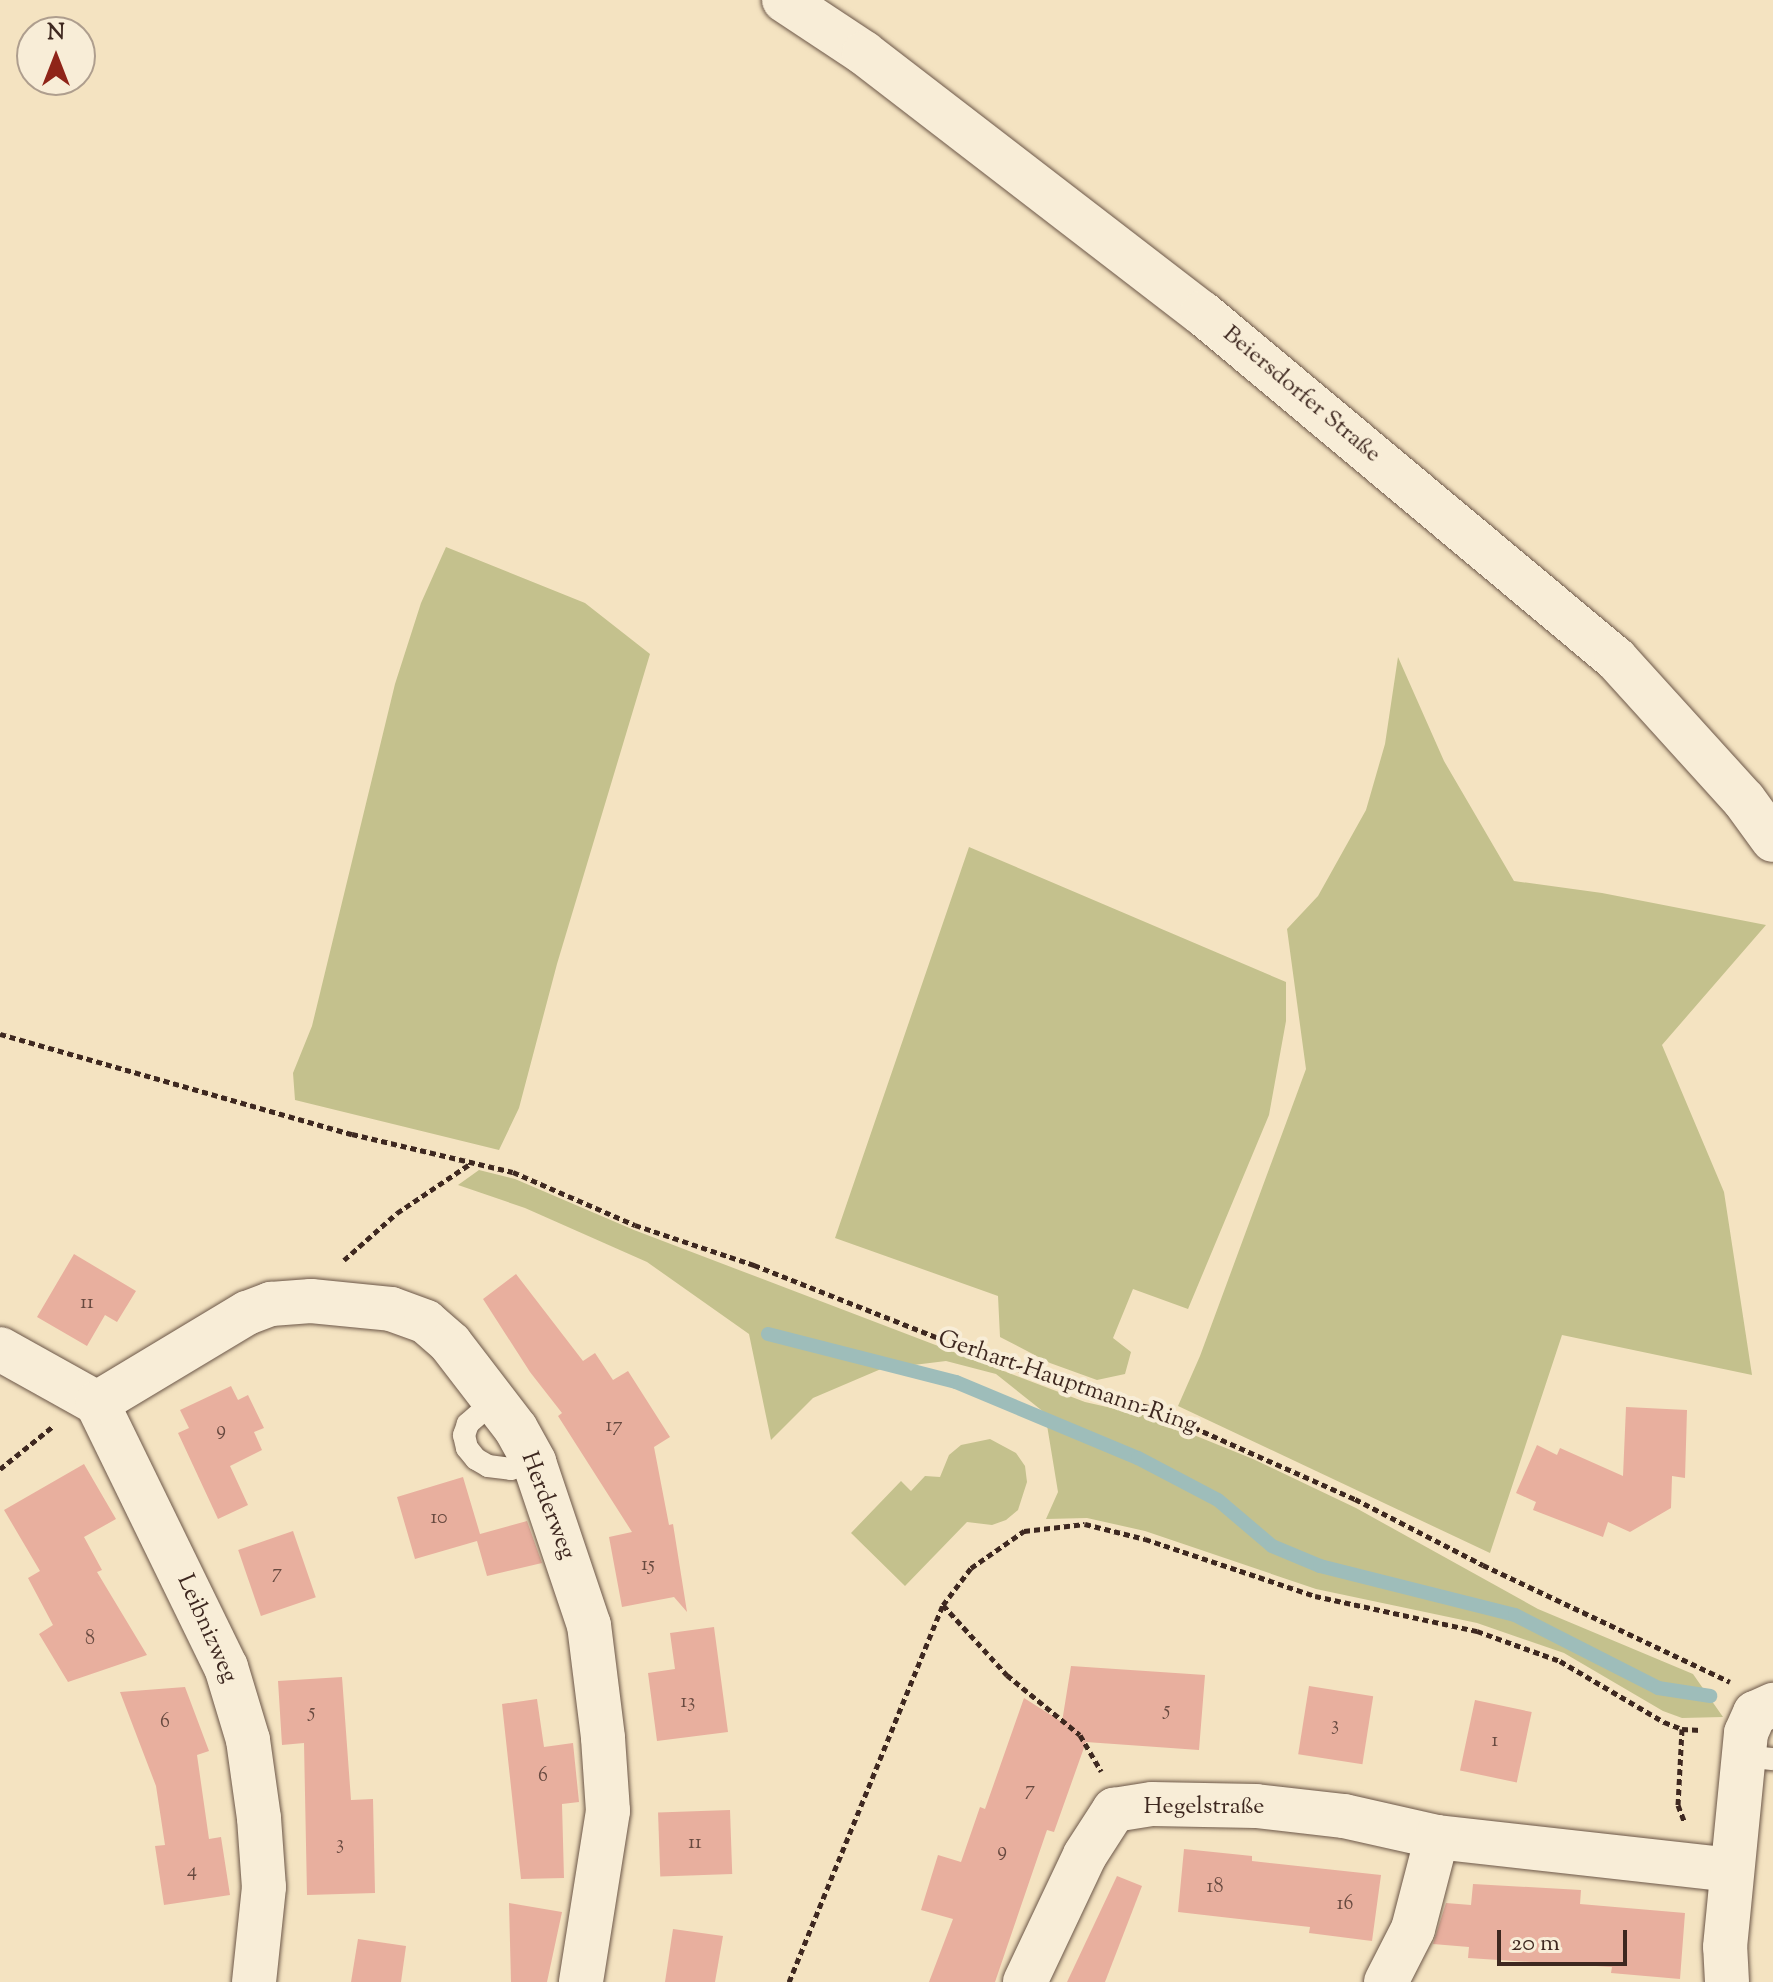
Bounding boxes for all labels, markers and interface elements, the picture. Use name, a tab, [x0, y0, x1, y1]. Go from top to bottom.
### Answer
north arrow	[16, 16, 96, 96]
text: N	[47, 18, 65, 50]
street label: Beiersdorfer Straße	[1216, 320, 1386, 470]
house number: 11	[80, 1291, 94, 1315]
street label: Gerhart-Hauptmann-Ring	[934, 1325, 1200, 1441]
house number: 17	[606, 1414, 622, 1438]
house number: 9	[216, 1418, 226, 1442]
street label: Herderweg	[513, 1448, 581, 1564]
house number: 10	[430, 1506, 448, 1530]
house number: 15	[641, 1553, 655, 1577]
house number: 7	[272, 1561, 282, 1585]
street label: Leibnizweg	[169, 1570, 243, 1688]
house number: 8	[85, 1627, 95, 1651]
house number: 13	[681, 1690, 695, 1714]
house number: 5	[1164, 1698, 1170, 1722]
house number: 5	[309, 1700, 315, 1724]
house number: 6	[160, 1710, 170, 1734]
house number: 3	[1331, 1713, 1339, 1737]
house number: 1	[1492, 1729, 1498, 1753]
house number: 6	[538, 1764, 548, 1788]
house number: 7	[1025, 1778, 1035, 1802]
street label: Hegelstraße	[1143, 1794, 1265, 1822]
house number: 11	[688, 1831, 702, 1855]
house number: 3	[336, 1832, 344, 1856]
house number: 9	[997, 1839, 1007, 1863]
house number: 4	[187, 1859, 197, 1883]
house number: 18	[1207, 1875, 1223, 1899]
house number: 16	[1337, 1892, 1353, 1916]
scale bar	[1501, 1914, 1631, 1964]
text: 20 m	[1511, 1927, 1560, 1961]

